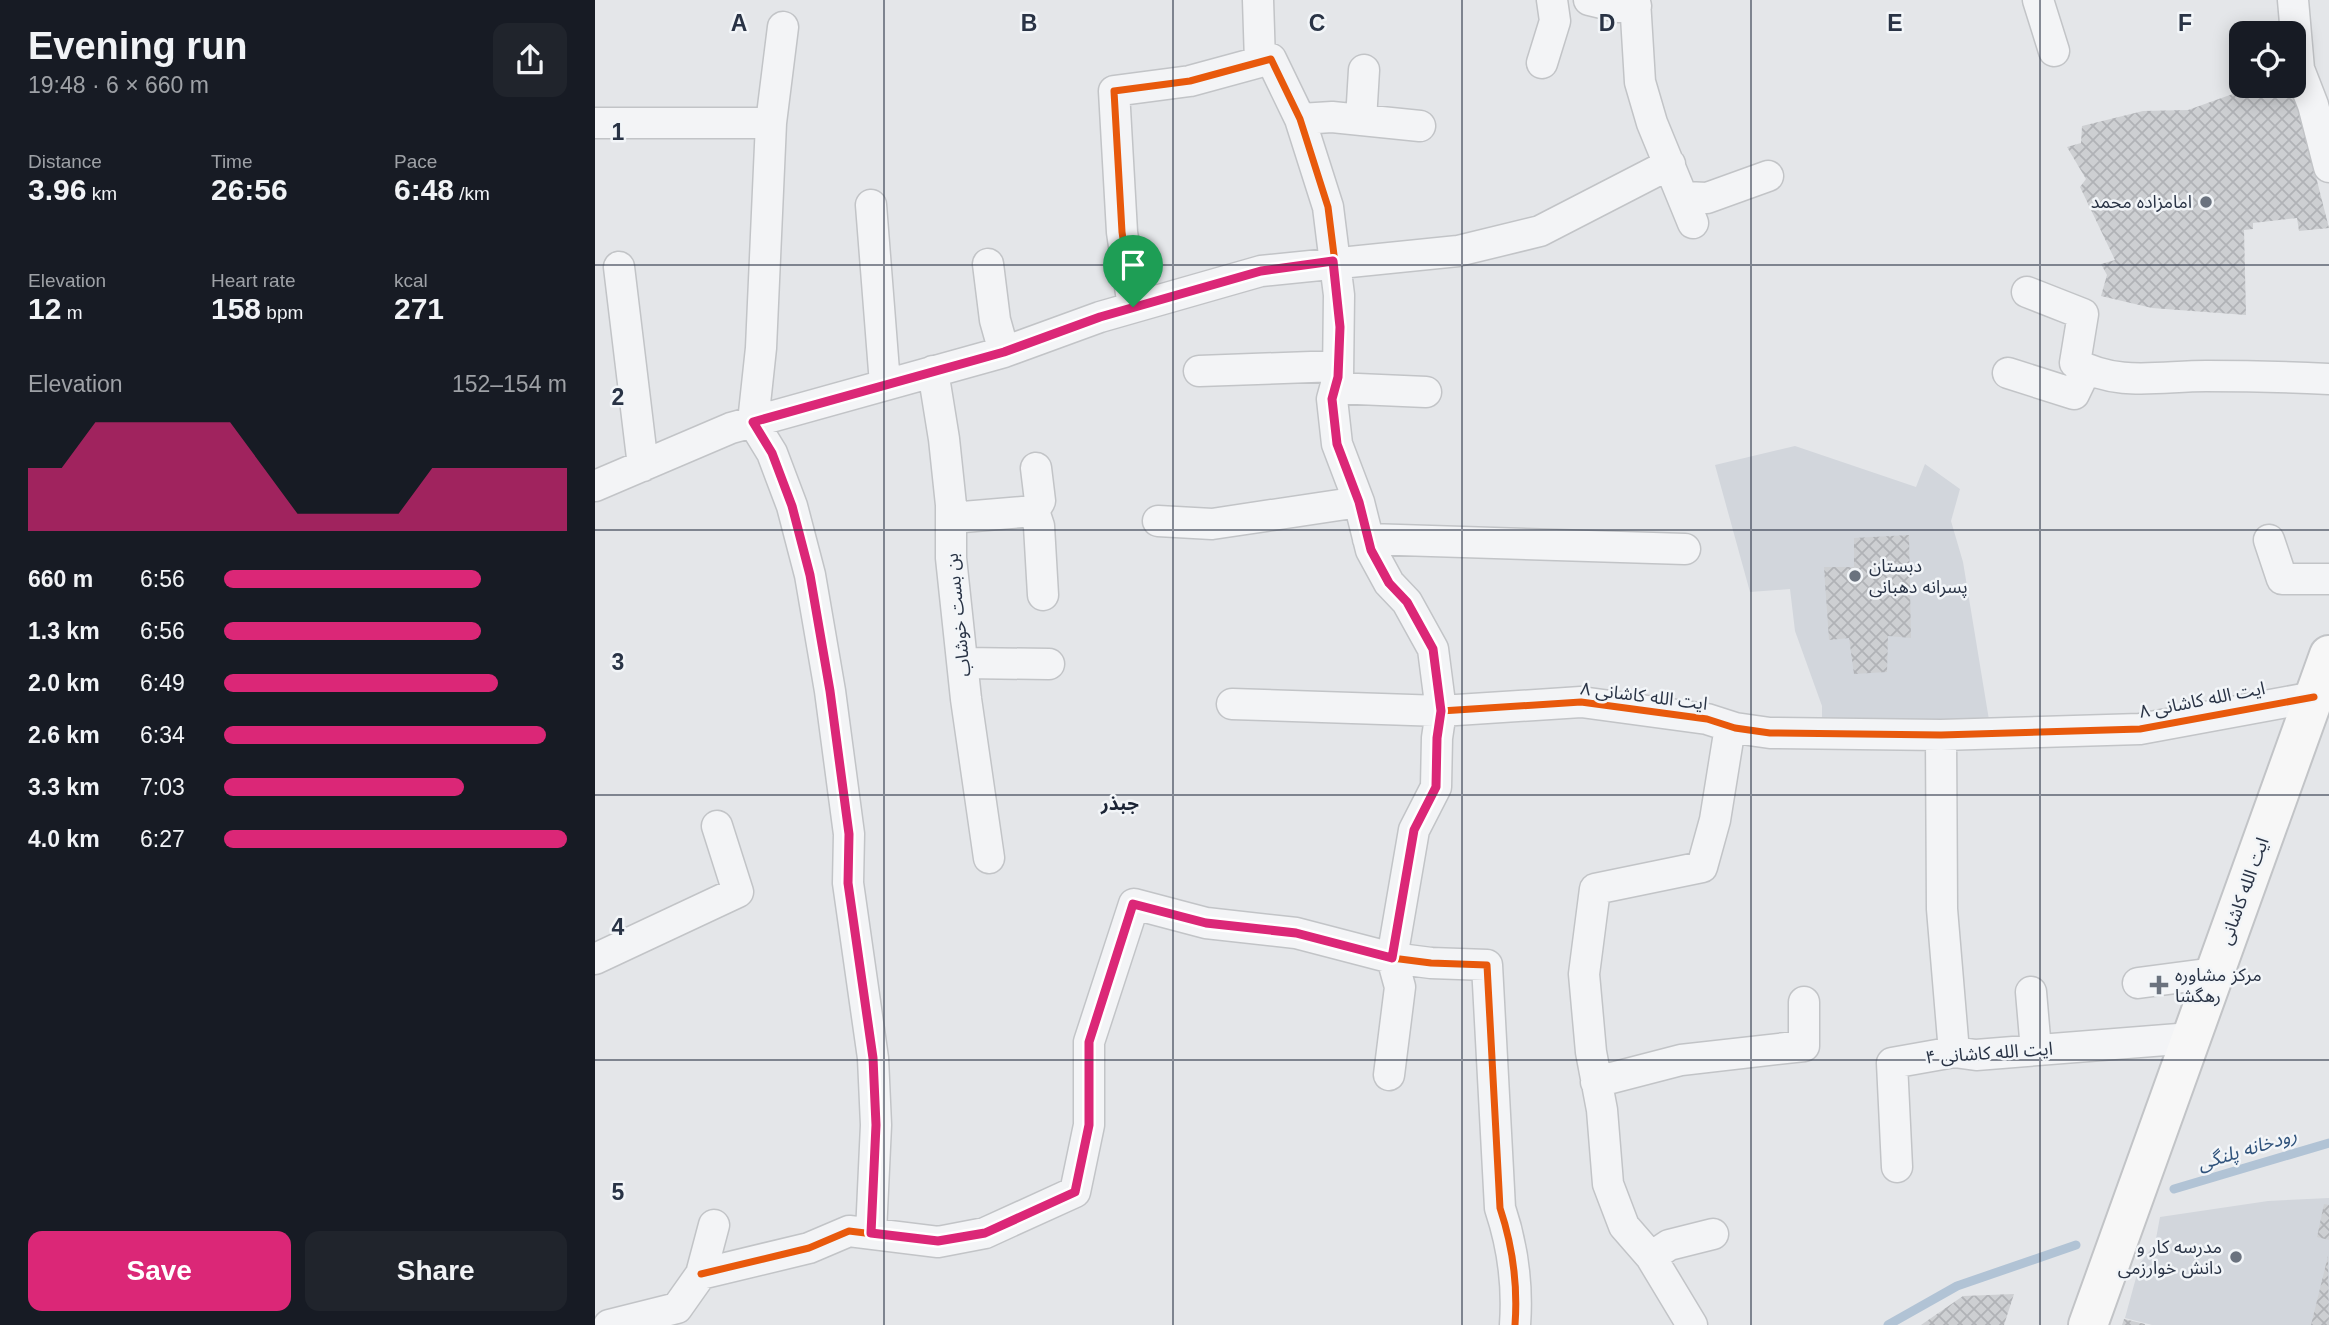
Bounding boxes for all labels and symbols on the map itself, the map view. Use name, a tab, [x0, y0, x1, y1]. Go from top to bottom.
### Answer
text: A	[731, 10, 747, 36]
text: B	[1021, 10, 1037, 36]
text: C	[1309, 10, 1325, 36]
text: D	[1599, 10, 1615, 36]
text: E	[1887, 10, 1903, 36]
text: F	[2178, 10, 2192, 36]
text: 1	[612, 119, 625, 145]
place label: امامزاده محمد	[2091, 192, 2192, 213]
marker: امامزاده محمد	[2198, 194, 2214, 210]
pin	[1103, 235, 1163, 307]
text: 2	[612, 384, 624, 410]
street label: بن بست خوشاب	[942, 552, 975, 678]
place label: دبستان پسرانه دهبانی	[1869, 556, 1968, 598]
marker: دبستان پسرانه دهبانی	[1847, 568, 1863, 584]
text: 3	[612, 649, 624, 675]
street label: ایت الله کاشانی ۸	[1579, 678, 1709, 715]
street label: ایت الله کاشانی ۸	[2137, 678, 2267, 723]
district label: جبذر	[1100, 793, 1139, 815]
street label: ایت الله کاشانی	[2215, 835, 2274, 948]
text: 4	[612, 914, 625, 940]
place label: مرکز مشاوره رهگشا	[2175, 965, 2262, 1007]
marker: مرکز مشاوره رهگشا	[2149, 975, 2169, 995]
street label: ایت الله کاشانی ۴	[1925, 1039, 2054, 1068]
water label: رودخانه پلنگی	[2195, 1124, 2300, 1176]
text: 5	[612, 1179, 625, 1205]
place label: مدرسه کار و دانش خوارزمی	[2118, 1237, 2222, 1279]
marker: مدرسه کار و دانش خوارزمی	[2228, 1249, 2244, 1265]

